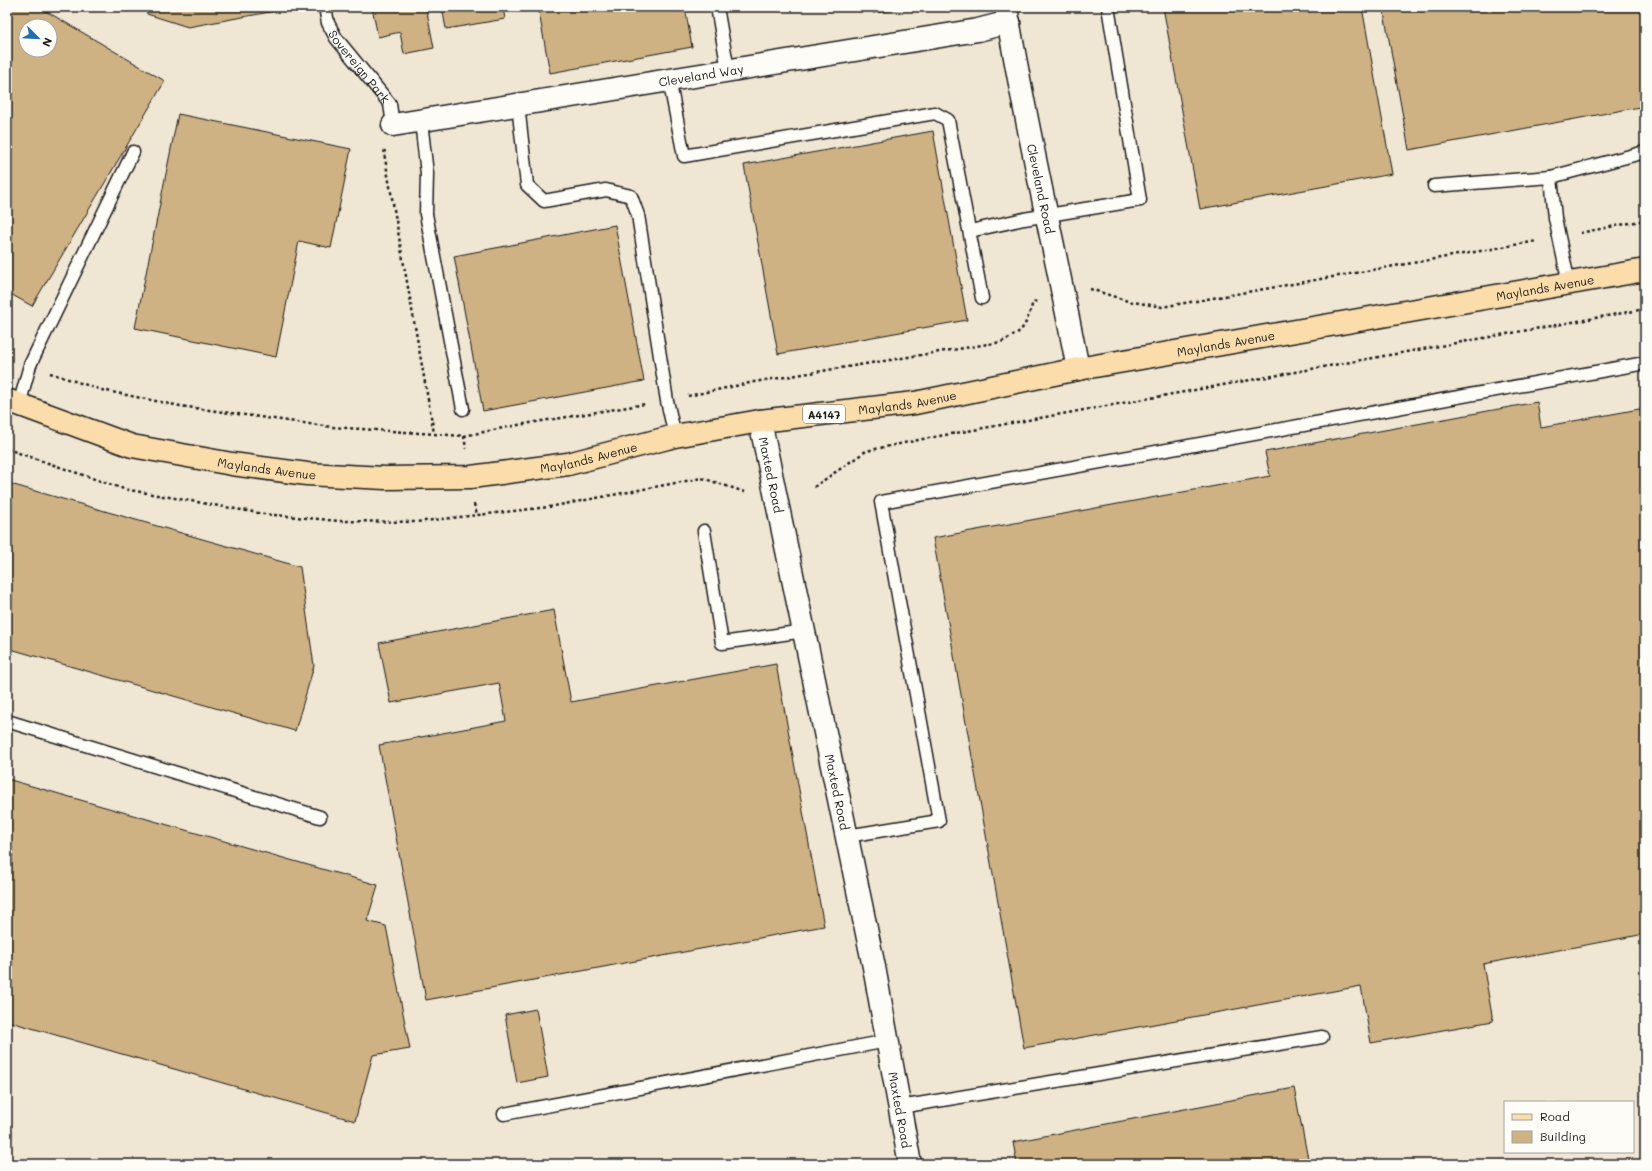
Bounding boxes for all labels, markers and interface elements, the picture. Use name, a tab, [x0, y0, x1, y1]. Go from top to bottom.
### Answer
north arrow	[18, 18, 58, 58]
street label: Sovereign Park	[325, 27, 394, 106]
text: N	[39, 35, 56, 49]
street label: Cleveland Way	[657, 60, 745, 90]
street label: Cleveland Road	[1024, 142, 1058, 235]
street label: Maylands Avenue	[1495, 271, 1595, 304]
street label: Maylands Avenue	[1176, 327, 1276, 360]
street label: Maylands Avenue	[857, 387, 958, 418]
road number: A4147	[803, 405, 845, 423]
street label: Maxted Road	[756, 435, 787, 515]
street label: Maylands Avenue	[539, 438, 639, 476]
street label: Maylands Avenue	[216, 454, 317, 482]
street label: Maxted Road	[822, 753, 853, 832]
street label: Maxted Road	[885, 1070, 915, 1150]
legend	[1504, 1101, 1634, 1153]
text: Road	[1540, 1108, 1570, 1124]
text: Building	[1540, 1128, 1586, 1144]

